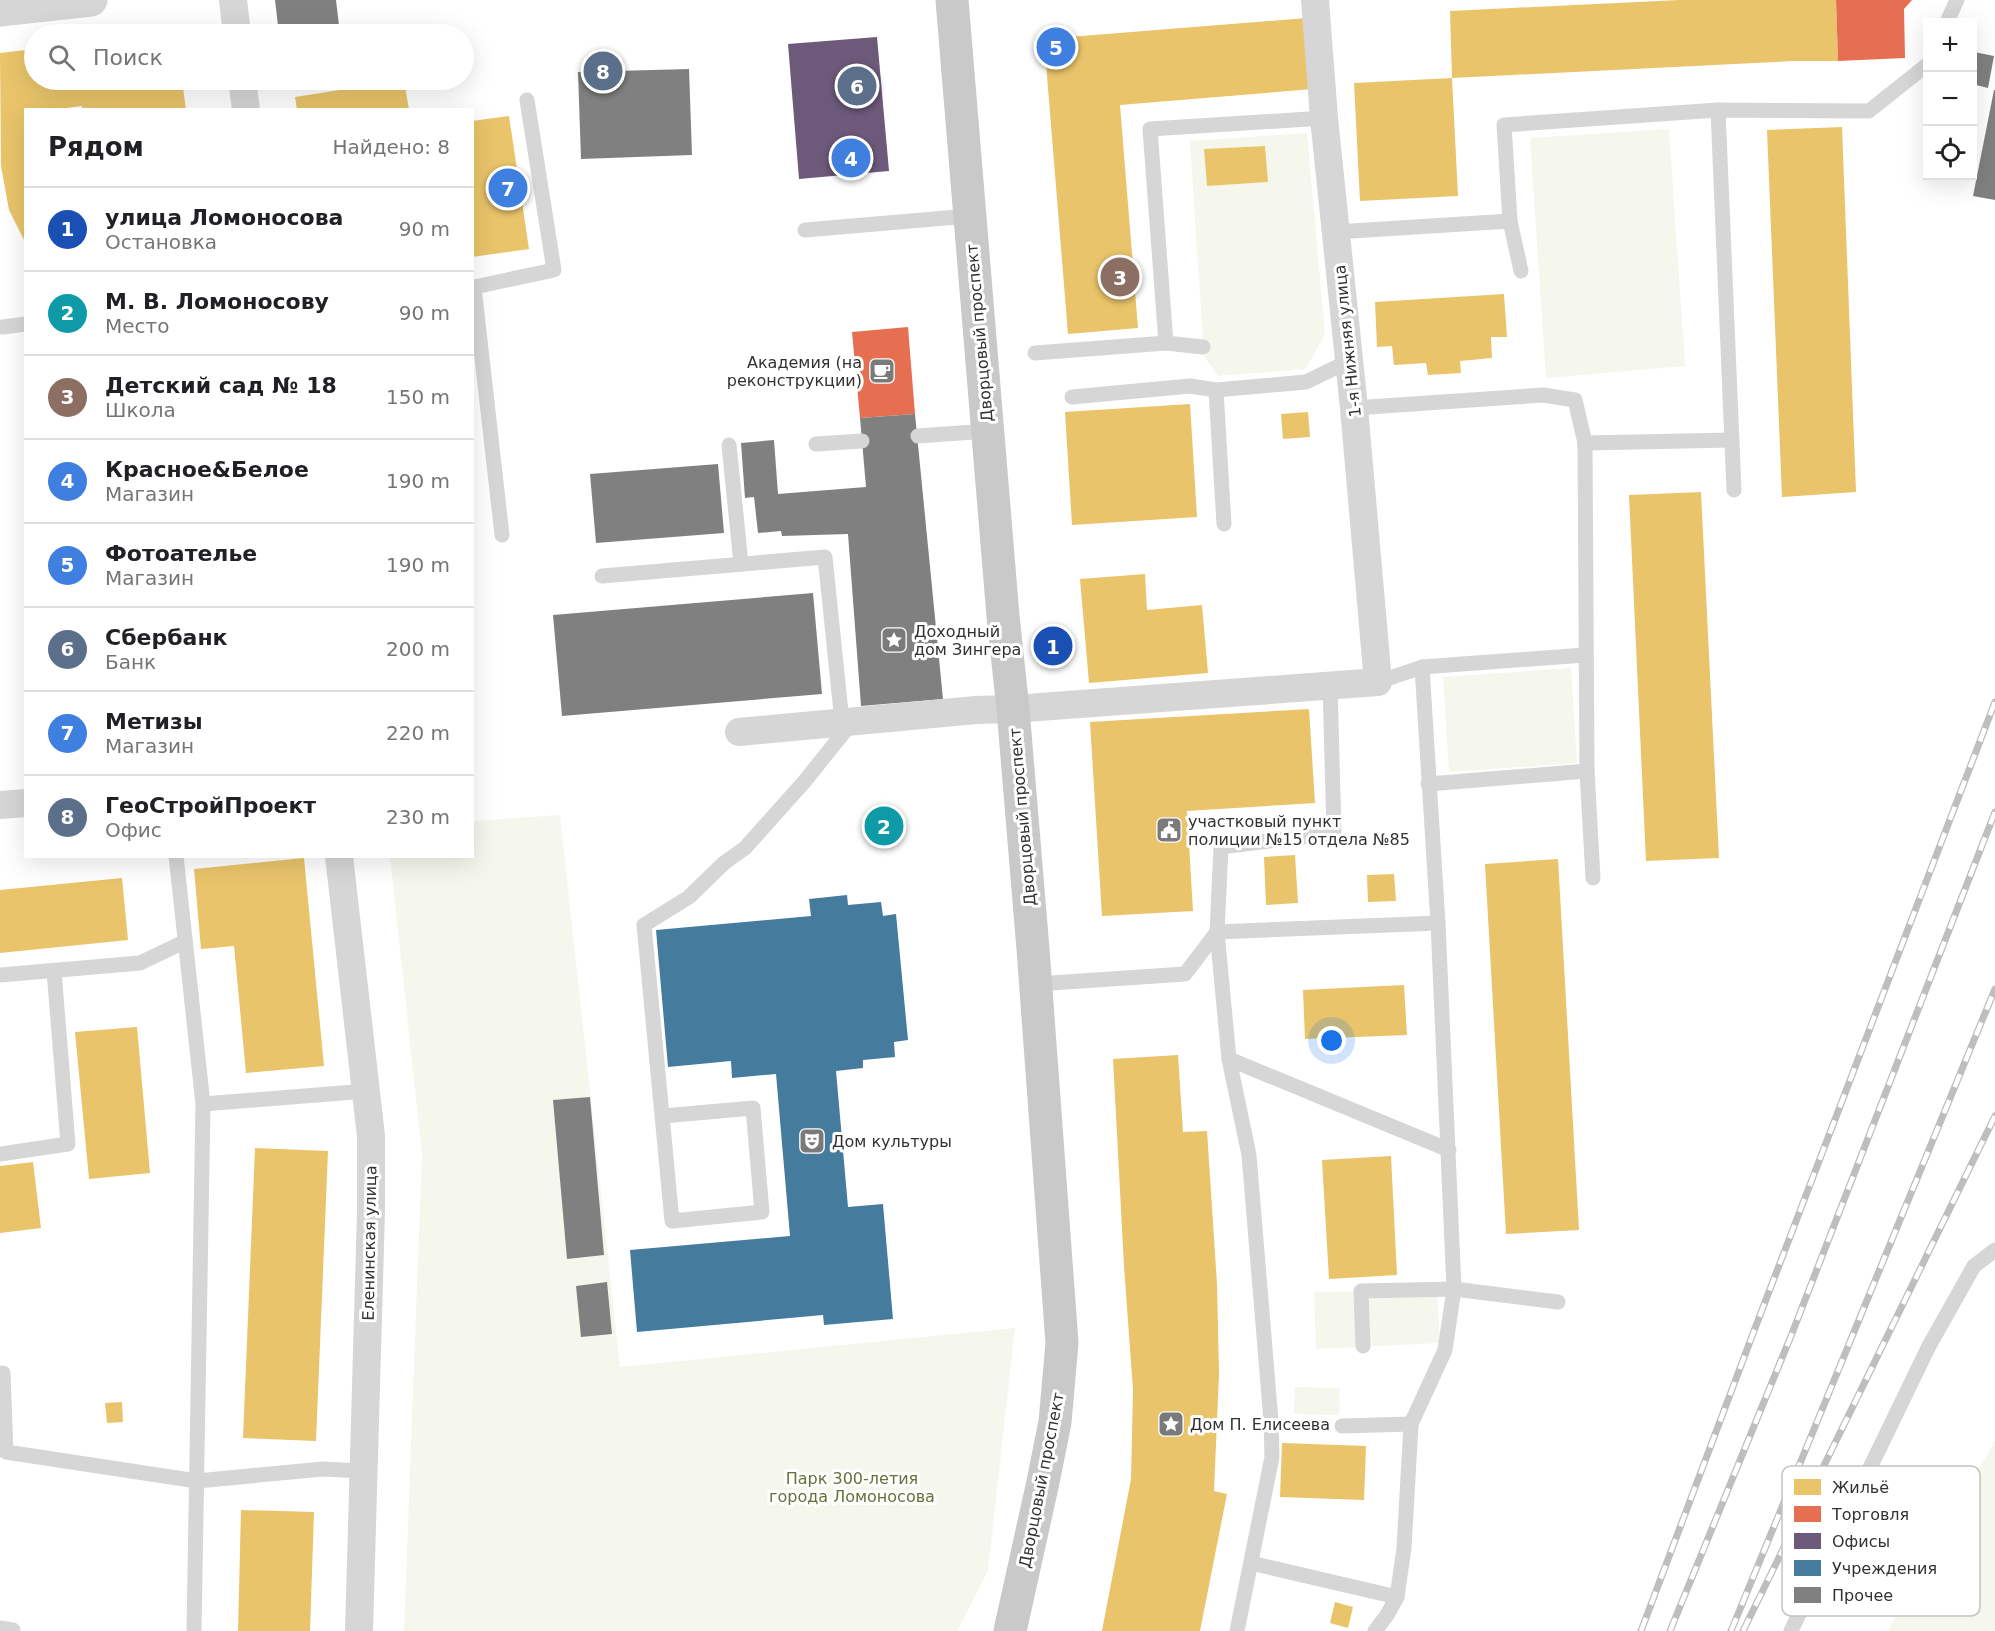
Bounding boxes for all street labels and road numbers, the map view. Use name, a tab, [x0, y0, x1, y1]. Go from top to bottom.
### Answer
street label: Дворцовый проспект	[962, 243, 997, 423]
street label: 1-я Нижняя улица	[1330, 264, 1365, 418]
street label: Дворцовый проспект	[1005, 727, 1040, 907]
street label: Еленинская улица	[359, 1165, 380, 1321]
street label: Дворцовый проспект	[1015, 1391, 1068, 1570]

